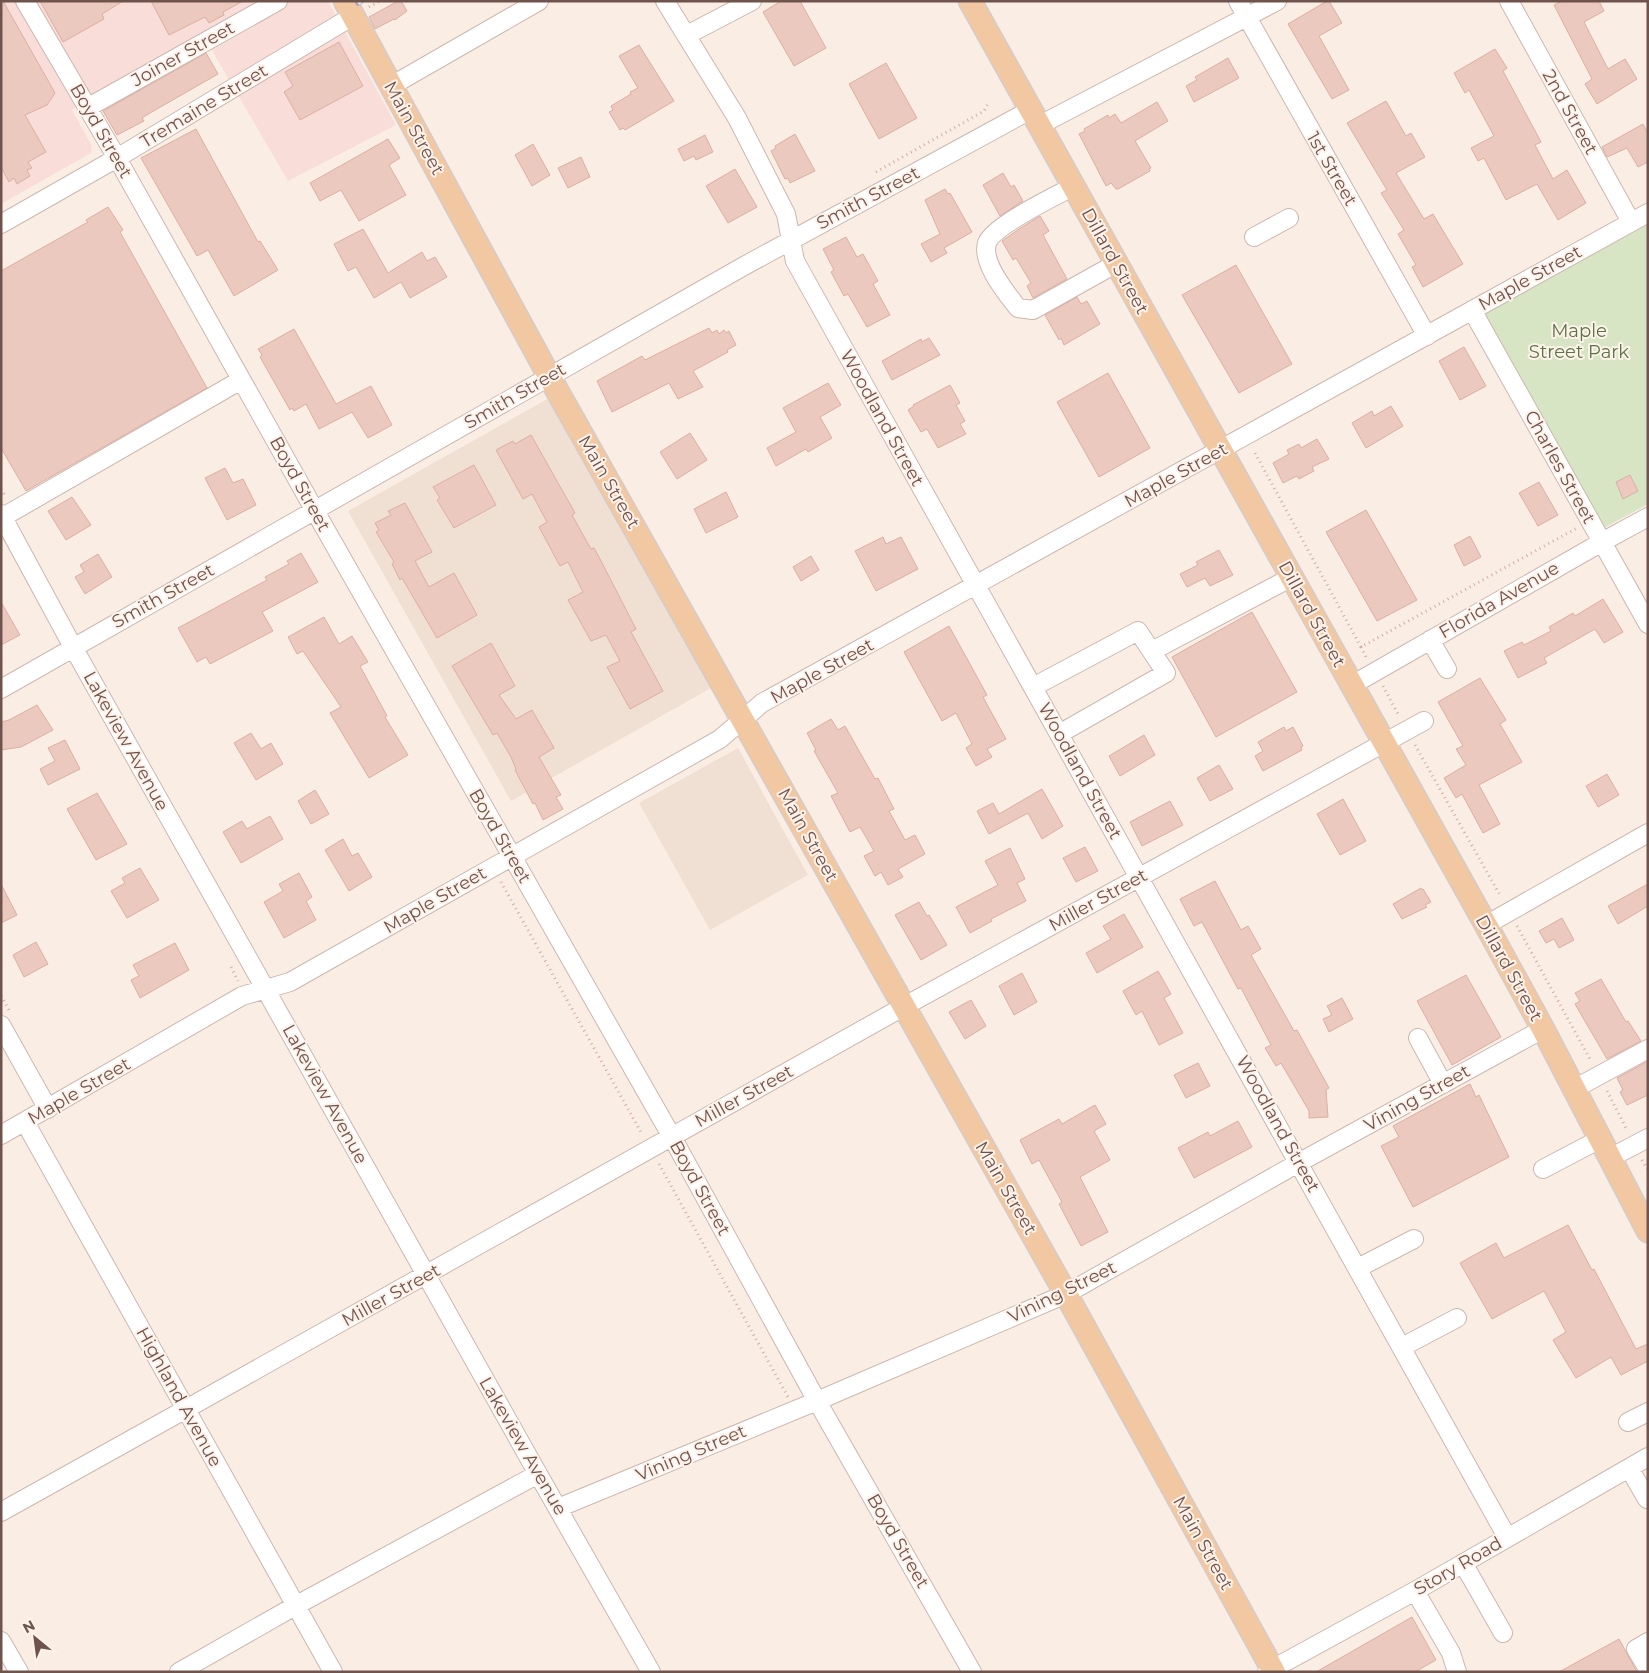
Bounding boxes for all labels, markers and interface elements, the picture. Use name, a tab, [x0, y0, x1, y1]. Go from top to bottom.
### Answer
street label: Joiner Street	[127, 17, 238, 92]
street label: Tremaine Street	[136, 59, 272, 153]
street label: 2nd Street	[1538, 66, 1602, 158]
street label: Main Street	[379, 77, 449, 179]
street label: Boyd Street	[65, 80, 137, 182]
street label: 1st Street	[1302, 128, 1362, 210]
street label: Smith Street	[813, 162, 923, 234]
street label: Dillard Street	[1077, 204, 1153, 318]
street label: Maple Street	[1474, 241, 1586, 315]
park label: Maple Street Park	[1529, 320, 1629, 363]
street label: Woodland Street	[835, 346, 929, 490]
street label: Smith Street	[460, 358, 570, 434]
street label: Charles Street	[1520, 406, 1600, 528]
street label: Main Street	[573, 431, 645, 533]
street label: Boyd Street	[265, 433, 335, 535]
street label: Maple Street	[1120, 438, 1232, 512]
street label: Dillard Street	[1274, 557, 1350, 671]
street label: Florida Avenue	[1435, 557, 1563, 643]
street label: Smith Street	[108, 559, 218, 633]
street label: Maple Street	[766, 634, 878, 708]
street label: Lakeview Avenue	[79, 667, 174, 815]
street label: Woodland Street	[1033, 699, 1127, 843]
street label: Main Street	[773, 784, 843, 886]
street label: Boyd Street	[464, 785, 536, 887]
street label: Maple Street	[380, 862, 490, 938]
street label: Miller Street	[1045, 864, 1151, 936]
street label: Dillard Street	[1471, 911, 1547, 1025]
street label: Lakeview Avenue	[278, 1020, 373, 1168]
street label: Woodland Street	[1231, 1052, 1325, 1196]
street label: Maple Street	[24, 1053, 134, 1129]
street label: Miller Street	[691, 1060, 797, 1132]
street label: Vining Street	[1360, 1060, 1474, 1136]
street label: Boyd Street	[665, 1137, 735, 1239]
street label: Main Street	[970, 1137, 1042, 1239]
street label: Vining Street	[1004, 1256, 1120, 1328]
street label: Miller Street	[338, 1259, 444, 1331]
street label: Highland Avenue	[131, 1323, 227, 1471]
street label: Lakeview Avenue	[474, 1373, 572, 1519]
street label: Vining Street	[633, 1420, 749, 1486]
street label: Boyd Street	[862, 1490, 934, 1592]
street label: Main Street	[1168, 1492, 1238, 1594]
street label: Story Road	[1410, 1532, 1506, 1600]
north arrow	[10, 1613, 60, 1663]
text: N	[19, 1616, 38, 1637]

